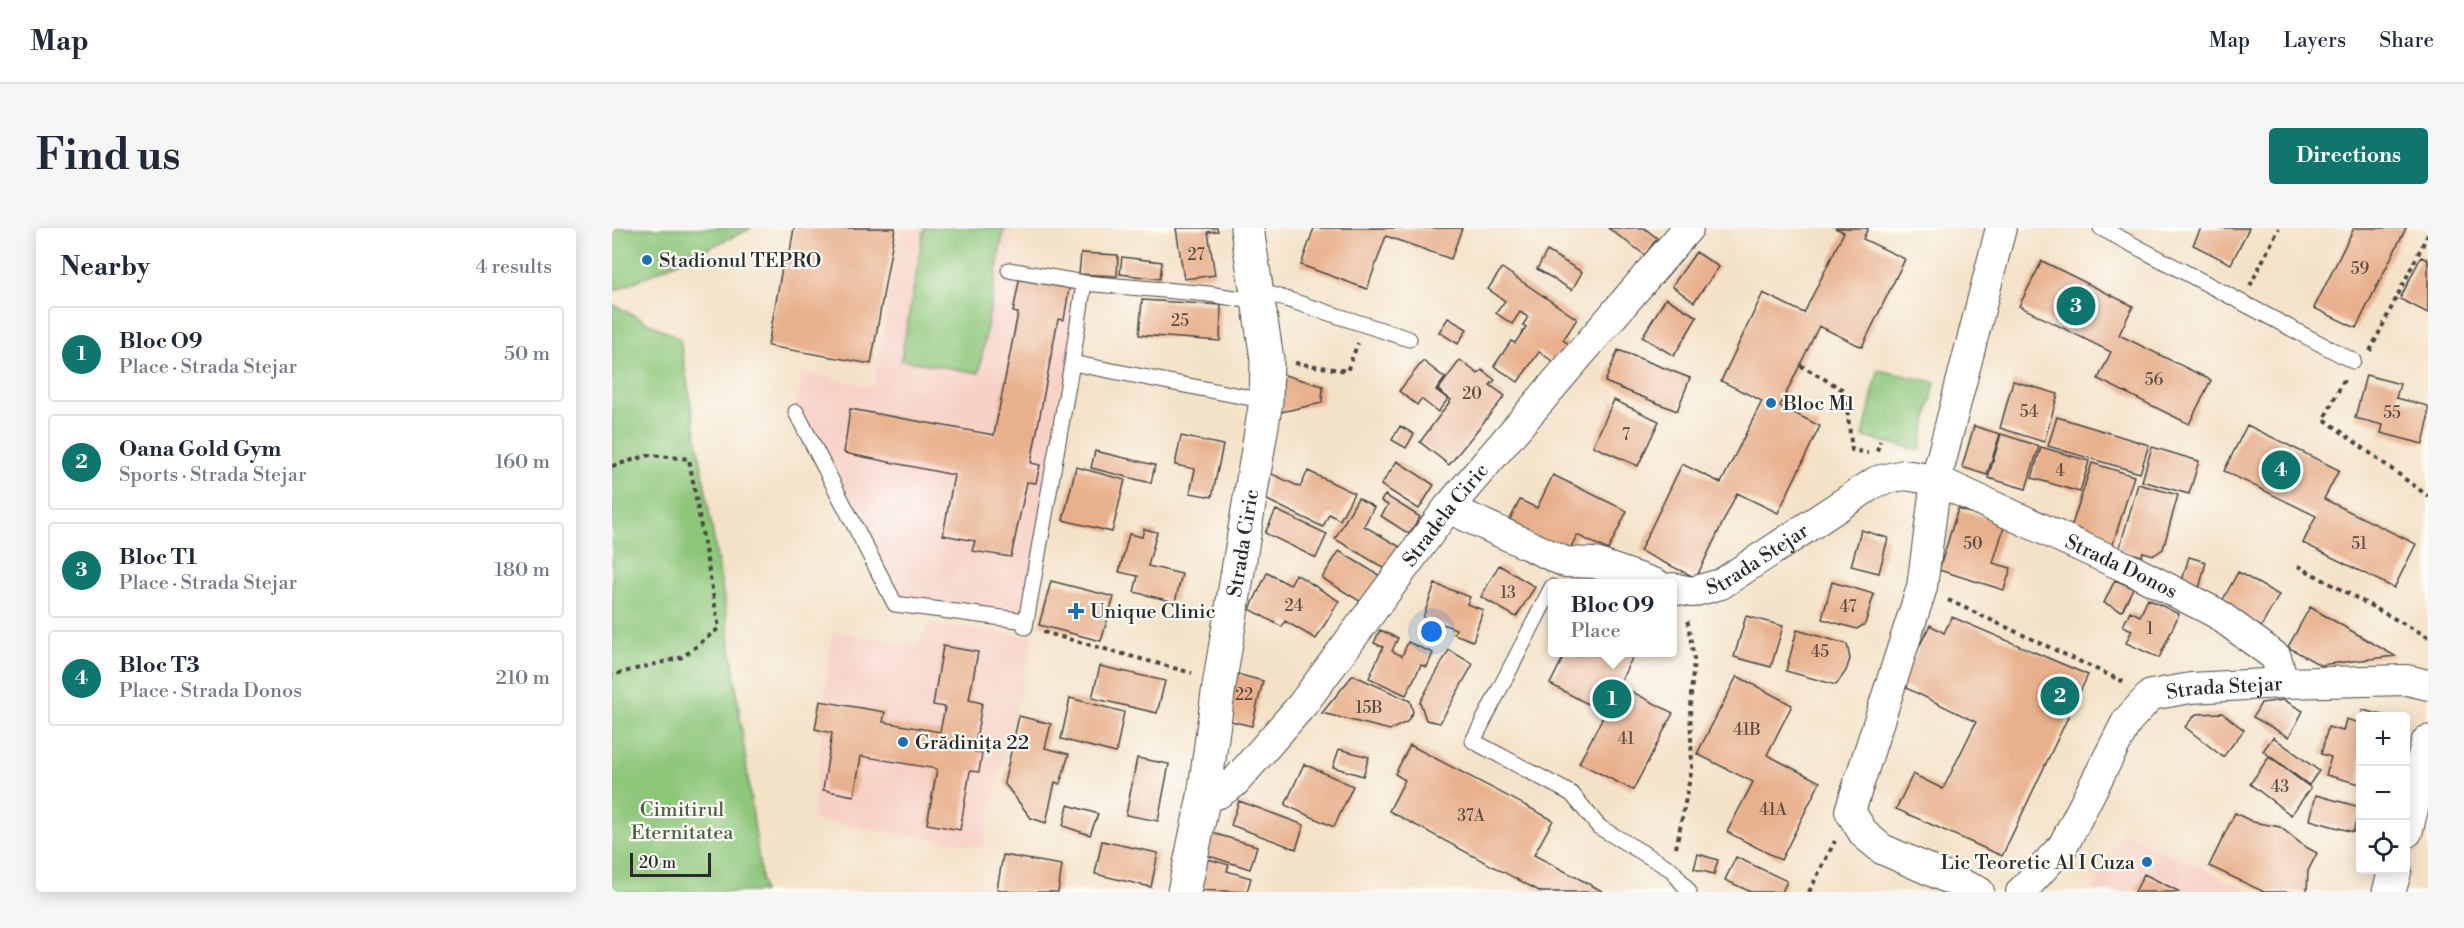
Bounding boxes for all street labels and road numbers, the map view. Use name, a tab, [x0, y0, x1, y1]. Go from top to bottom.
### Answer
street label: Stradela Ciric	[1398, 459, 1495, 572]
street label: Strada Ciric	[1223, 487, 1265, 599]
street label: Strada Stejar	[1704, 518, 1814, 601]
street label: Strada Donos	[2061, 530, 2181, 605]
street label: Strada Stejar	[2164, 672, 2284, 706]

